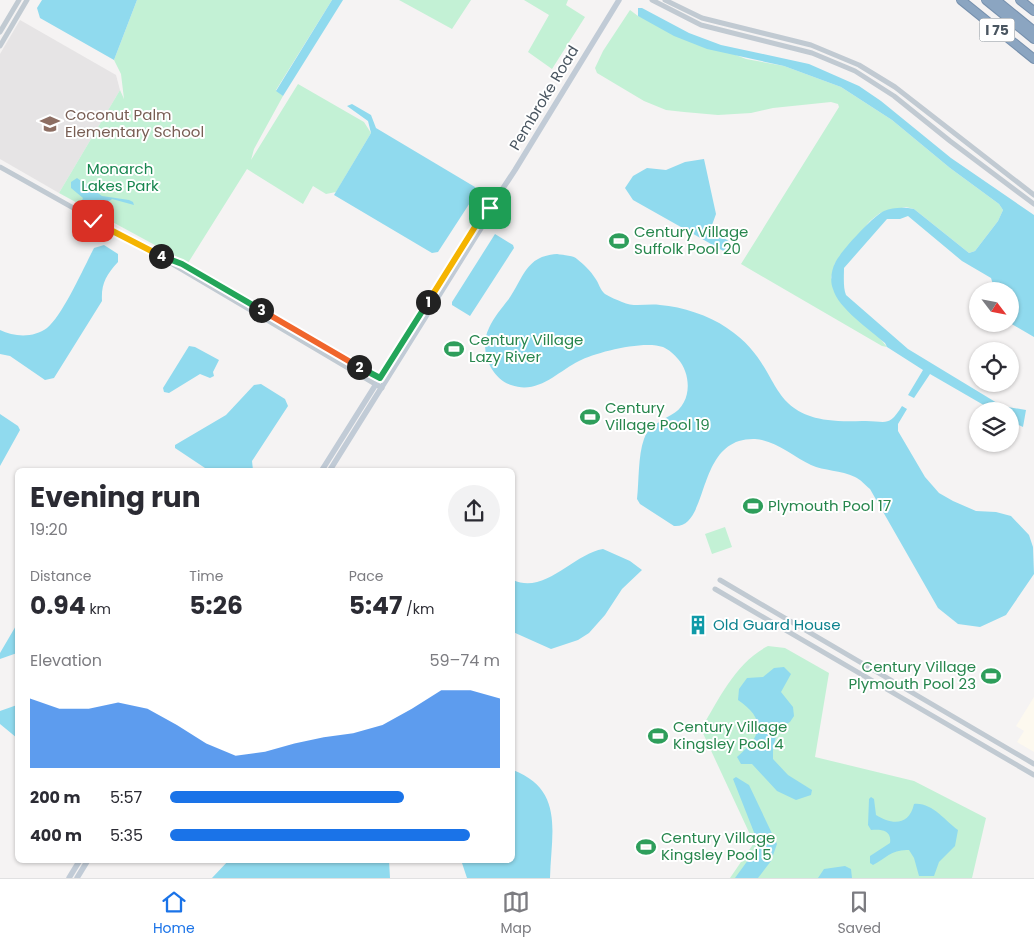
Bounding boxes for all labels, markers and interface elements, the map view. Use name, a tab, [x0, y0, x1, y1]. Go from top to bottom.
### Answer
road number: I 75	[980, 18, 1014, 42]
street label: Pembroke Road	[504, 41, 583, 154]
place label: Coconut Palm Elementary School	[65, 104, 204, 142]
school or university icon: Coconut Palm Elementary School	[39, 113, 61, 135]
park label: Monarch Lakes Park	[81, 158, 159, 196]
pin	[469, 187, 511, 229]
icon: arrive	[476, 194, 504, 222]
pin	[72, 200, 114, 242]
icon: check	[79, 207, 107, 235]
place label: Century Village Suffolk Pool 20	[634, 221, 748, 259]
sports icon: Century Village Suffolk Pool 20	[608, 230, 630, 252]
pin: 4	[148, 244, 174, 268]
text: 4	[157, 246, 166, 266]
north arrow	[969, 282, 1019, 332]
map controls	[969, 282, 1019, 452]
pin: 1	[416, 290, 440, 314]
text: 1	[426, 292, 431, 312]
pin: 3	[248, 298, 274, 322]
text: 3	[257, 300, 266, 320]
place label: Century Village Lazy River	[469, 329, 583, 367]
sports icon: Century Village Lazy River	[443, 338, 465, 360]
button: locate	[969, 342, 1019, 392]
pin: 2	[346, 354, 372, 380]
text: 2	[356, 357, 364, 377]
place label: Century Village Pool 19	[605, 397, 710, 435]
button: layers	[969, 402, 1019, 452]
sports icon: Century Village Pool 19	[579, 406, 601, 428]
text: Evening run	[30, 478, 201, 517]
button: share	[448, 485, 500, 537]
sports icon: Plymouth Pool 17	[742, 495, 764, 517]
place label: Plymouth Pool 17	[768, 495, 891, 516]
text: 19:20	[30, 518, 68, 541]
text: Distance	[30, 566, 91, 586]
text: Time	[189, 566, 223, 586]
text: Pace	[349, 566, 383, 586]
text: 0.94	[30, 588, 86, 623]
text: 5:26	[189, 588, 243, 623]
text: 5:47	[349, 588, 402, 623]
text: km	[86, 599, 111, 619]
text: /km	[402, 599, 434, 619]
building icon: Old Guard House	[687, 614, 709, 636]
place label: Old Guard House	[713, 614, 841, 635]
text: Elevation	[30, 649, 102, 672]
text: 59–74 m	[429, 649, 500, 672]
place label: Century Village Plymouth Pool 23	[848, 656, 976, 694]
sports icon: Century Village Plymouth Pool 23	[980, 665, 1002, 687]
place label: Century Village Kingsley Pool 4	[673, 716, 787, 754]
sports icon: Century Village Kingsley Pool 4	[647, 725, 669, 747]
text: 200 m	[30, 786, 80, 809]
text: 5:57	[110, 786, 142, 809]
text: 400 m	[30, 824, 82, 847]
text: 5:35	[110, 824, 143, 847]
place label: Century Village Kingsley Pool 5	[661, 827, 775, 865]
sports icon: Century Village Kingsley Pool 5	[635, 836, 657, 858]
tab: Home	[153, 888, 195, 939]
tab: Map	[501, 888, 532, 939]
tab: Saved	[837, 888, 881, 939]

